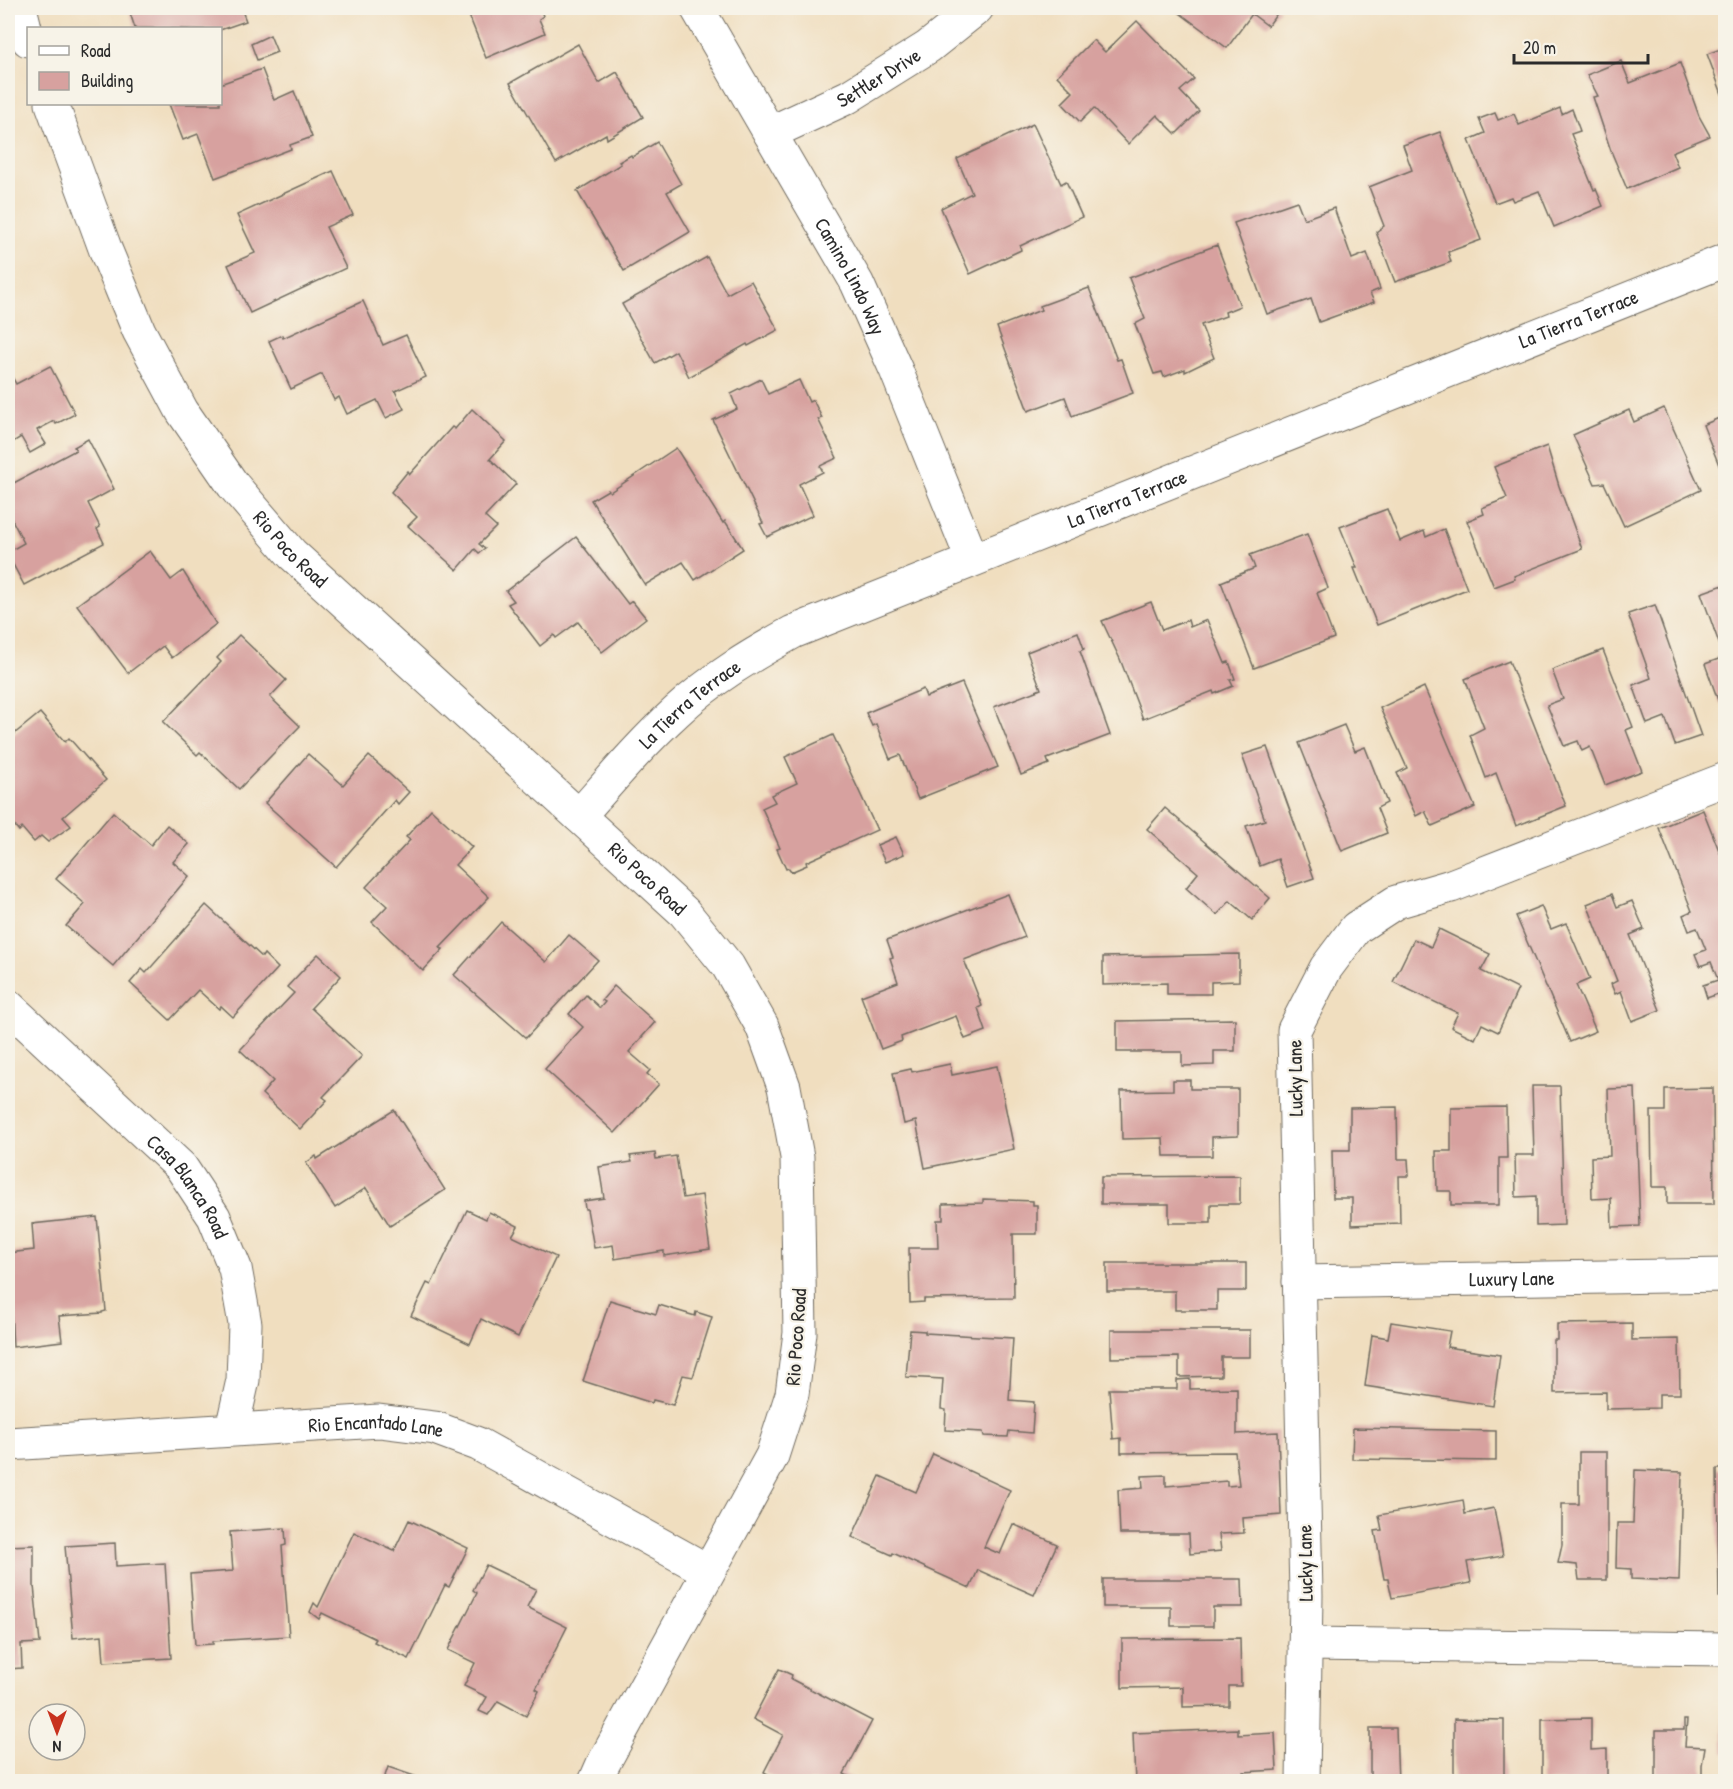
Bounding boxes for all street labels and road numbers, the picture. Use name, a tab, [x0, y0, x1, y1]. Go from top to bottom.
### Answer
street label: Settler Drive	[832, 41, 925, 113]
street label: Camino Lindo Way	[809, 212, 892, 339]
street label: La Tierra Terrace	[1515, 282, 1642, 354]
street label: La Tierra Terrace	[1063, 462, 1190, 534]
street label: Rio Poco Road	[248, 504, 334, 593]
street label: La Tierra Terrace	[632, 652, 746, 754]
street label: Rio Poco Road	[603, 836, 693, 921]
street label: Lucky Lane	[1280, 1039, 1309, 1117]
street label: Casa Blanca Road	[141, 1128, 235, 1242]
street label: Luxury Lane	[1469, 1264, 1555, 1292]
street label: Rio Poco Road	[779, 1287, 812, 1386]
street label: Rio Encantado Lane	[307, 1407, 448, 1443]
street label: Lucky Lane	[1290, 1524, 1319, 1602]

